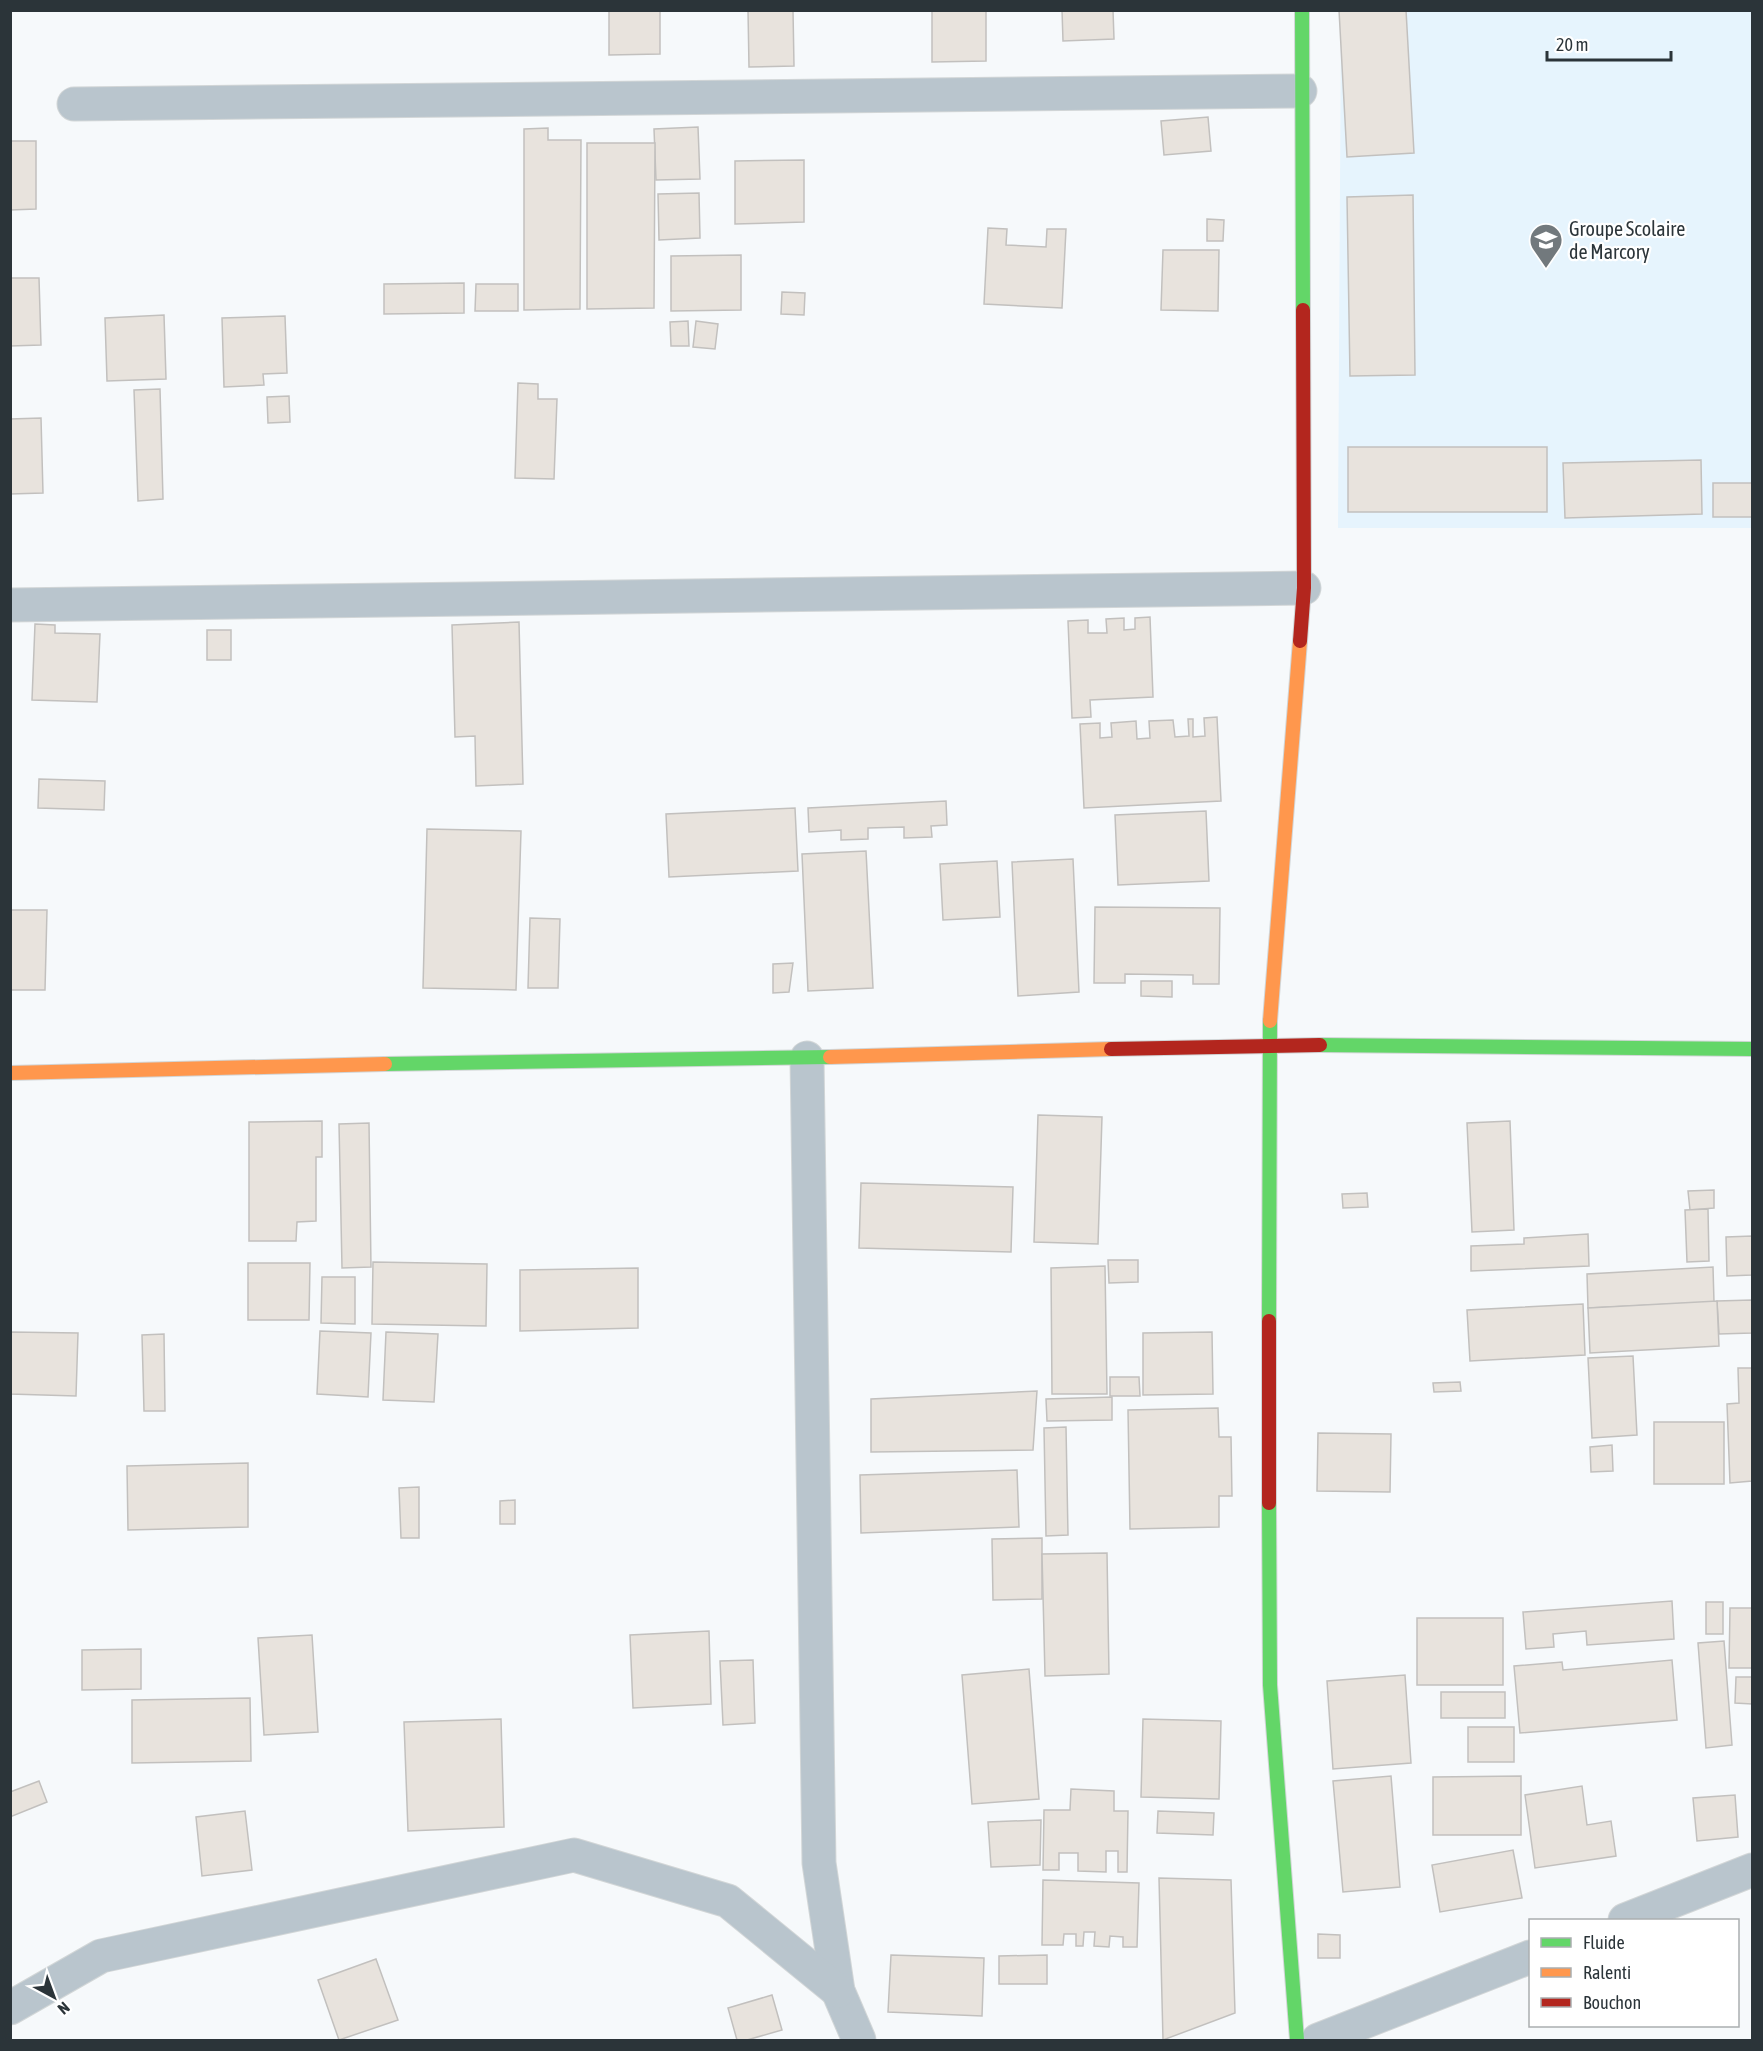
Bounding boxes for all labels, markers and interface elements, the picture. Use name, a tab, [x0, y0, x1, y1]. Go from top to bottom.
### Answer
scale bar	[1547, 24, 1672, 62]
text: 20 m	[1556, 34, 1588, 55]
place label: Groupe Scolaire de Marcory	[1569, 217, 1685, 263]
school or university icon: Groupe Scolaire de Marcory	[1528, 222, 1564, 269]
legend	[1529, 1919, 1739, 2027]
text: Fluide	[1583, 1932, 1625, 1953]
text: Ralenti	[1583, 1962, 1631, 1983]
north arrow	[24, 1967, 84, 2027]
text: Bouchon	[1583, 1992, 1641, 2013]
text: N	[54, 1998, 73, 2018]

